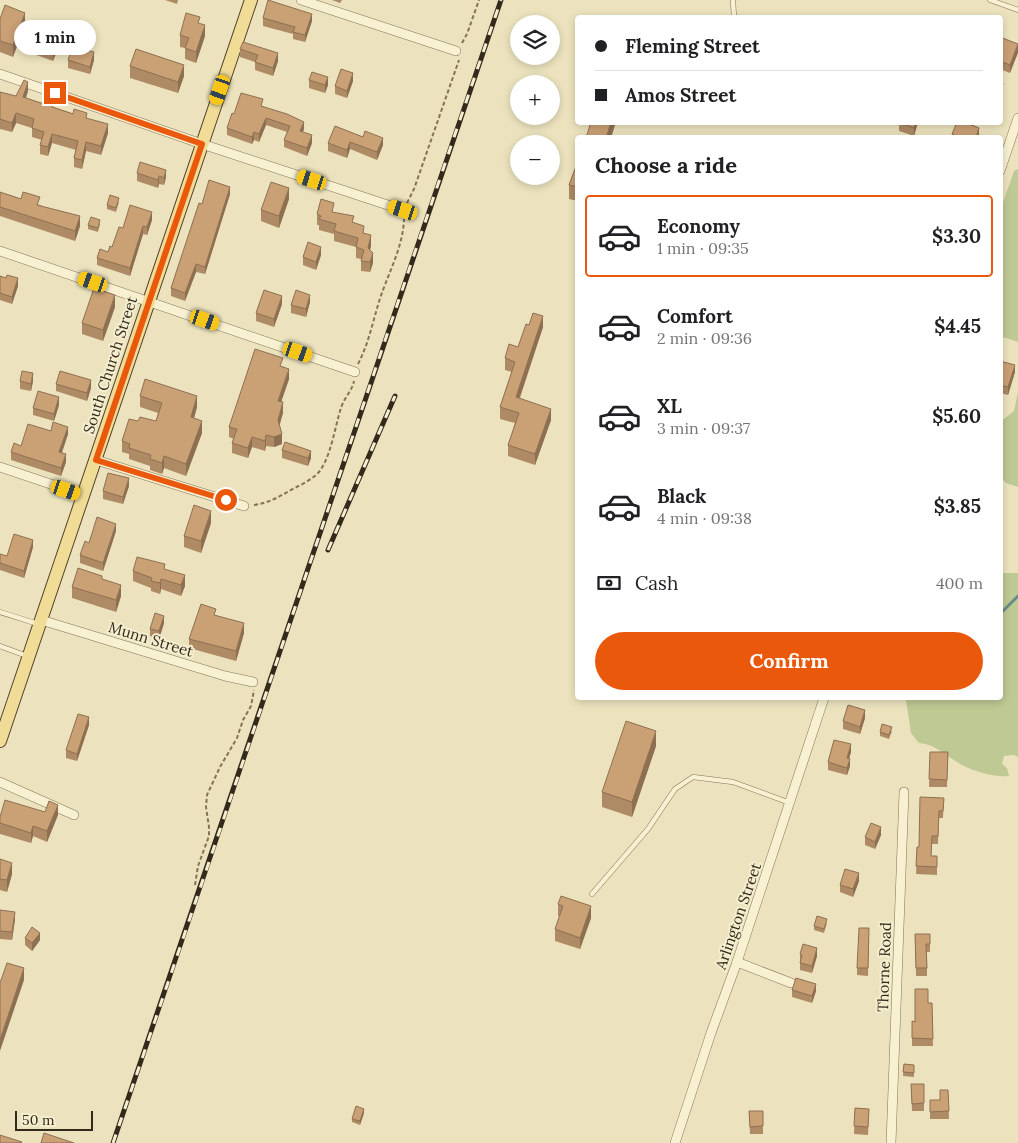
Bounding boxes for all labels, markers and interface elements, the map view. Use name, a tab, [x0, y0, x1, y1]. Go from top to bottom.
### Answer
map controls	[510, 15, 560, 185]
button: layers	[510, 15, 560, 65]
callout: 1 min	[14, 21, 96, 56]
text: 1 min	[35, 27, 75, 47]
text: Fleming Street	[625, 34, 760, 58]
car	[208, 73, 231, 107]
button: +	[510, 75, 560, 125]
route end	[44, 82, 66, 104]
text: Amos Street	[625, 83, 736, 107]
button: −	[510, 135, 560, 185]
text: Choose a ride	[595, 151, 737, 179]
car	[295, 168, 328, 192]
car	[386, 198, 419, 222]
icon: car	[597, 214, 642, 259]
text: Economy	[657, 214, 740, 238]
text: $3.30	[932, 224, 981, 248]
text: 1 min · 09:35	[657, 238, 749, 258]
car	[76, 270, 109, 294]
street label: South Church Street	[79, 294, 141, 436]
icon: car	[597, 304, 642, 349]
text: Comfort	[657, 304, 733, 328]
car	[188, 308, 221, 332]
text: $4.45	[934, 314, 981, 338]
text: 2 min · 09:36	[657, 328, 752, 348]
car	[281, 340, 314, 364]
icon: car	[597, 394, 642, 439]
text: XL	[657, 394, 682, 418]
text: $5.60	[932, 404, 981, 428]
text: 3 min · 09:37	[657, 418, 750, 438]
car	[49, 478, 82, 502]
icon: car	[597, 484, 642, 529]
text: Black	[657, 484, 706, 508]
route start	[215, 489, 237, 511]
text: $3.85	[934, 494, 981, 518]
text: 4 min · 09:38	[657, 508, 752, 528]
icon: cash	[595, 569, 623, 597]
text: Cash	[635, 571, 678, 595]
text: 400 m	[936, 573, 983, 593]
street label: Munn Street	[106, 617, 196, 661]
button: Confirm	[595, 632, 983, 690]
street label: Arlington Street	[711, 860, 765, 973]
street label: Thorne Road	[873, 922, 895, 1012]
scale bar	[15, 1108, 92, 1131]
text: 50 m	[22, 1111, 55, 1129]

